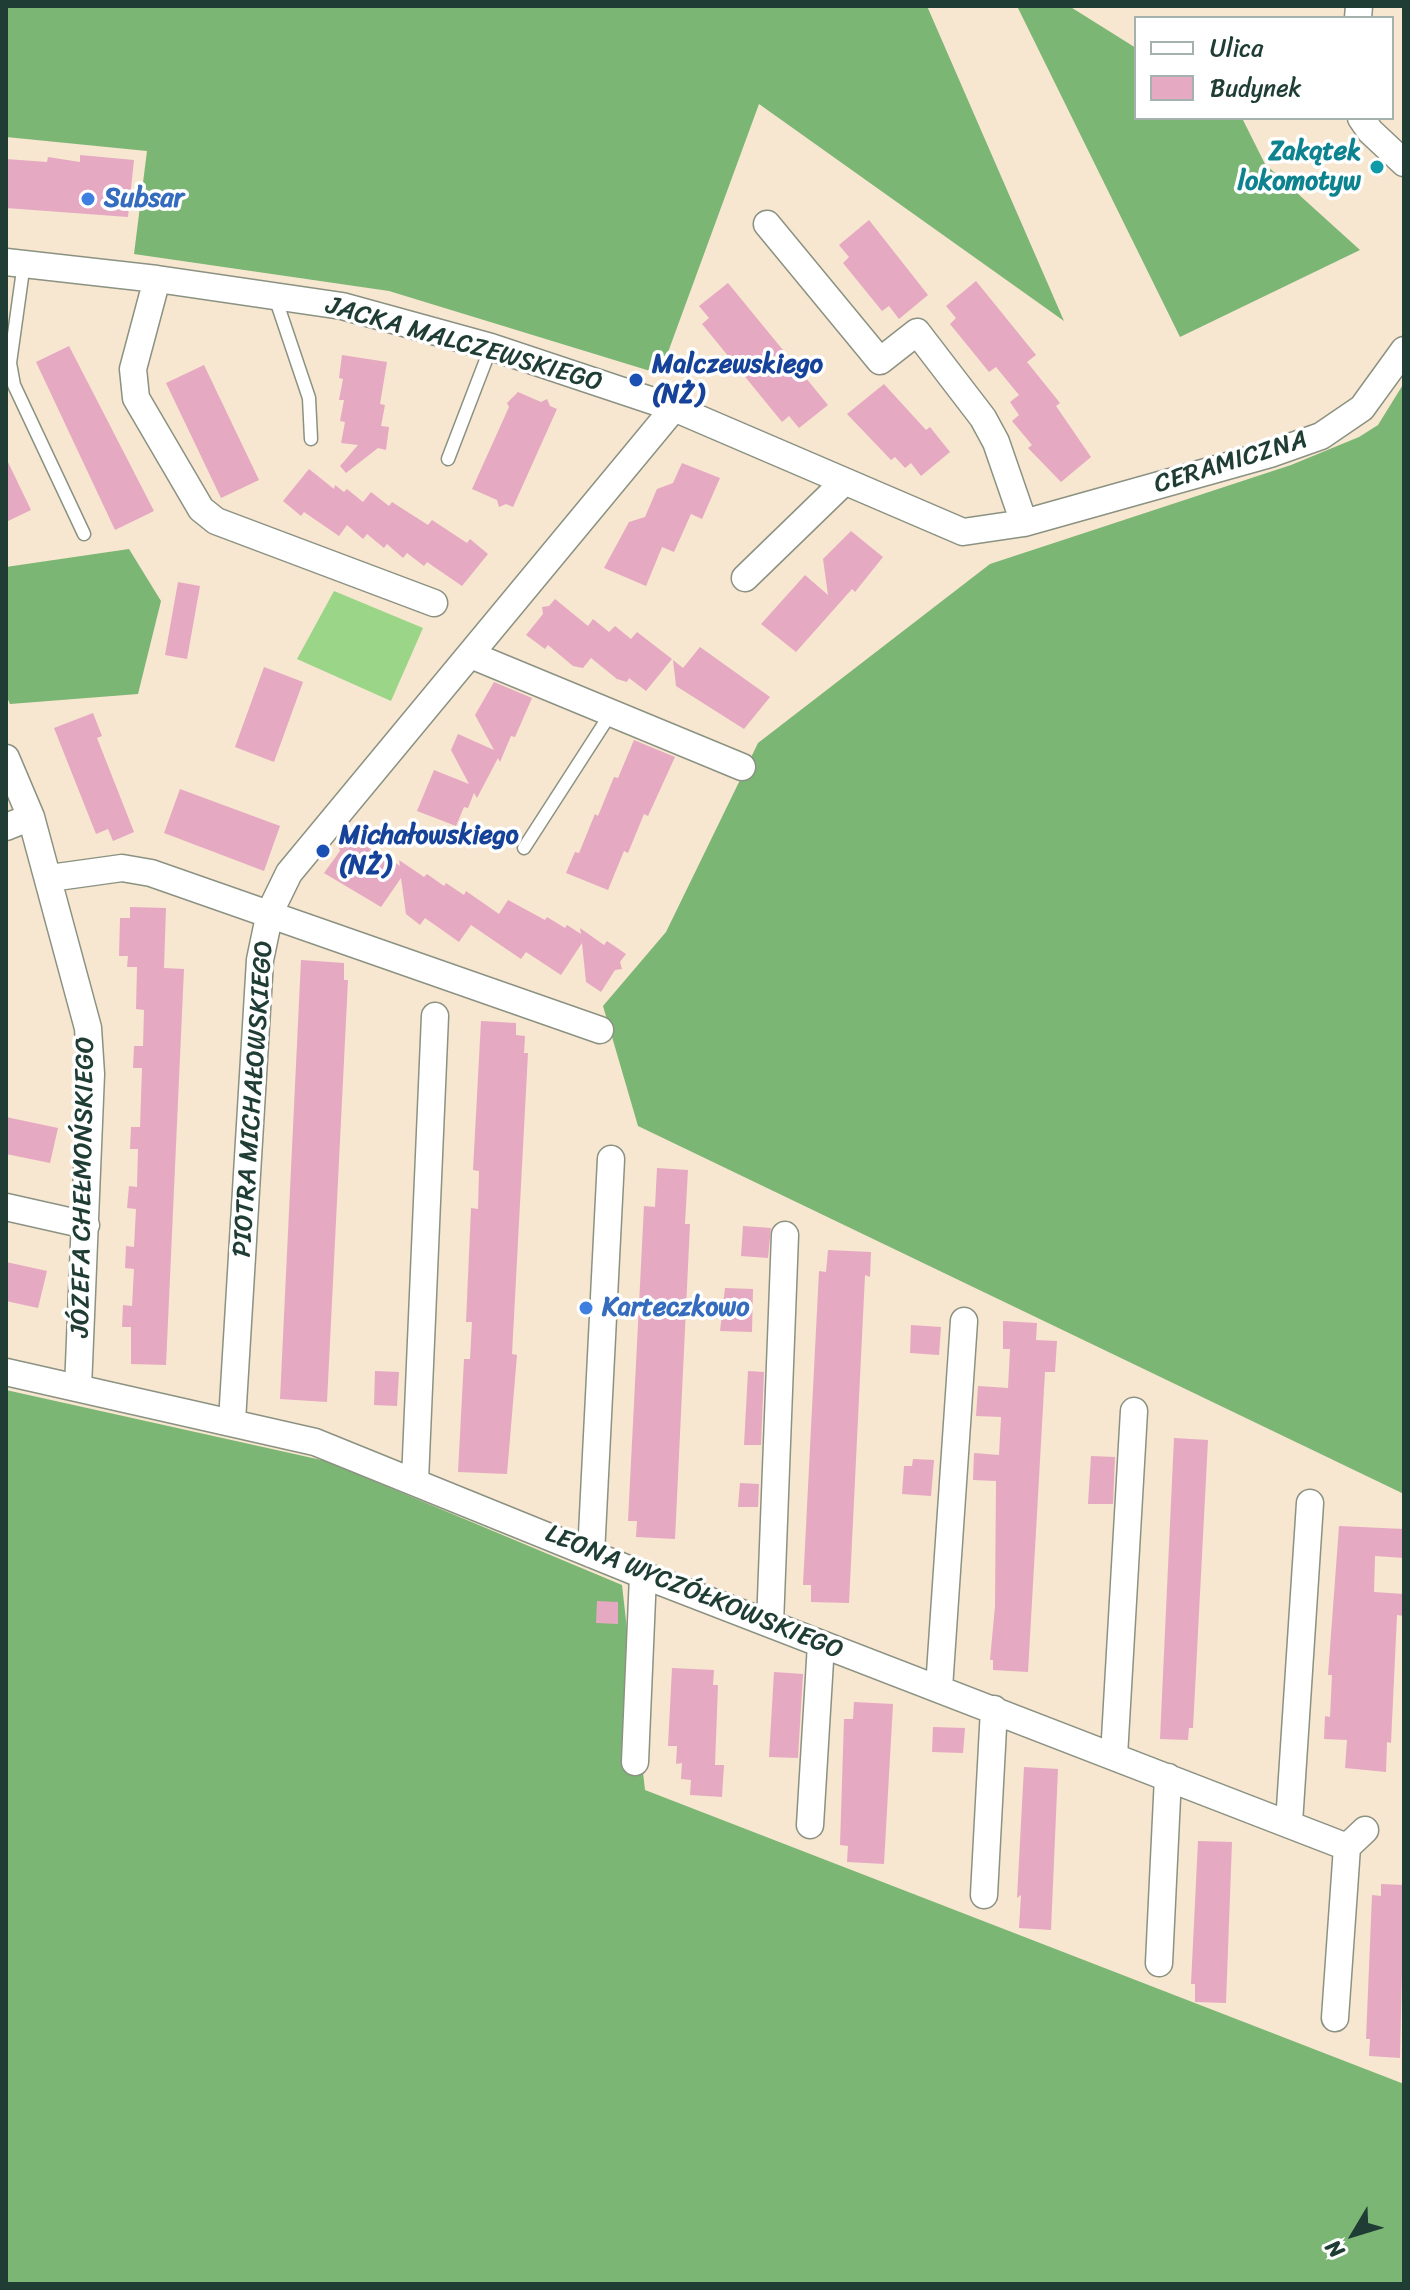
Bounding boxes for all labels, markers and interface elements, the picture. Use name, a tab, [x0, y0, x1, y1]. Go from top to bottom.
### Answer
legend	[1134, 16, 1394, 120]
text: Ulica	[1210, 27, 1263, 69]
text: Budynek	[1210, 67, 1301, 109]
place label: Zakątek lokomotyw	[1238, 136, 1361, 198]
marker: Zakątek lokomotyw	[1368, 158, 1386, 176]
place label: Subsar	[104, 183, 184, 215]
marker: Subsar	[79, 190, 97, 208]
street label: JACKA MALCZEWSKIEGO	[322, 291, 606, 399]
place label: Malczewskiego (NŻ)	[652, 349, 823, 410]
marker: Malczewskiego (NŻ)	[627, 371, 645, 389]
street label: CERAMICZNA	[1150, 425, 1312, 501]
place label: Michałowskiego (NŻ)	[339, 820, 519, 882]
marker: Michałowskiego (NŻ)	[314, 842, 332, 860]
street label: PIOTRA MICHAŁOWSKIEGO	[227, 940, 281, 1258]
street label: JÓZEFA CHEŁMOŃSKIEGO	[66, 1036, 102, 1338]
place label: Karteczkowo	[602, 1292, 749, 1324]
marker: Karteczkowo	[577, 1299, 595, 1317]
street label: LEONA WYCZÓŁKOWSKIEGO	[540, 1519, 848, 1667]
north arrow	[1314, 2194, 1394, 2274]
text: N	[1315, 2231, 1355, 2267]

